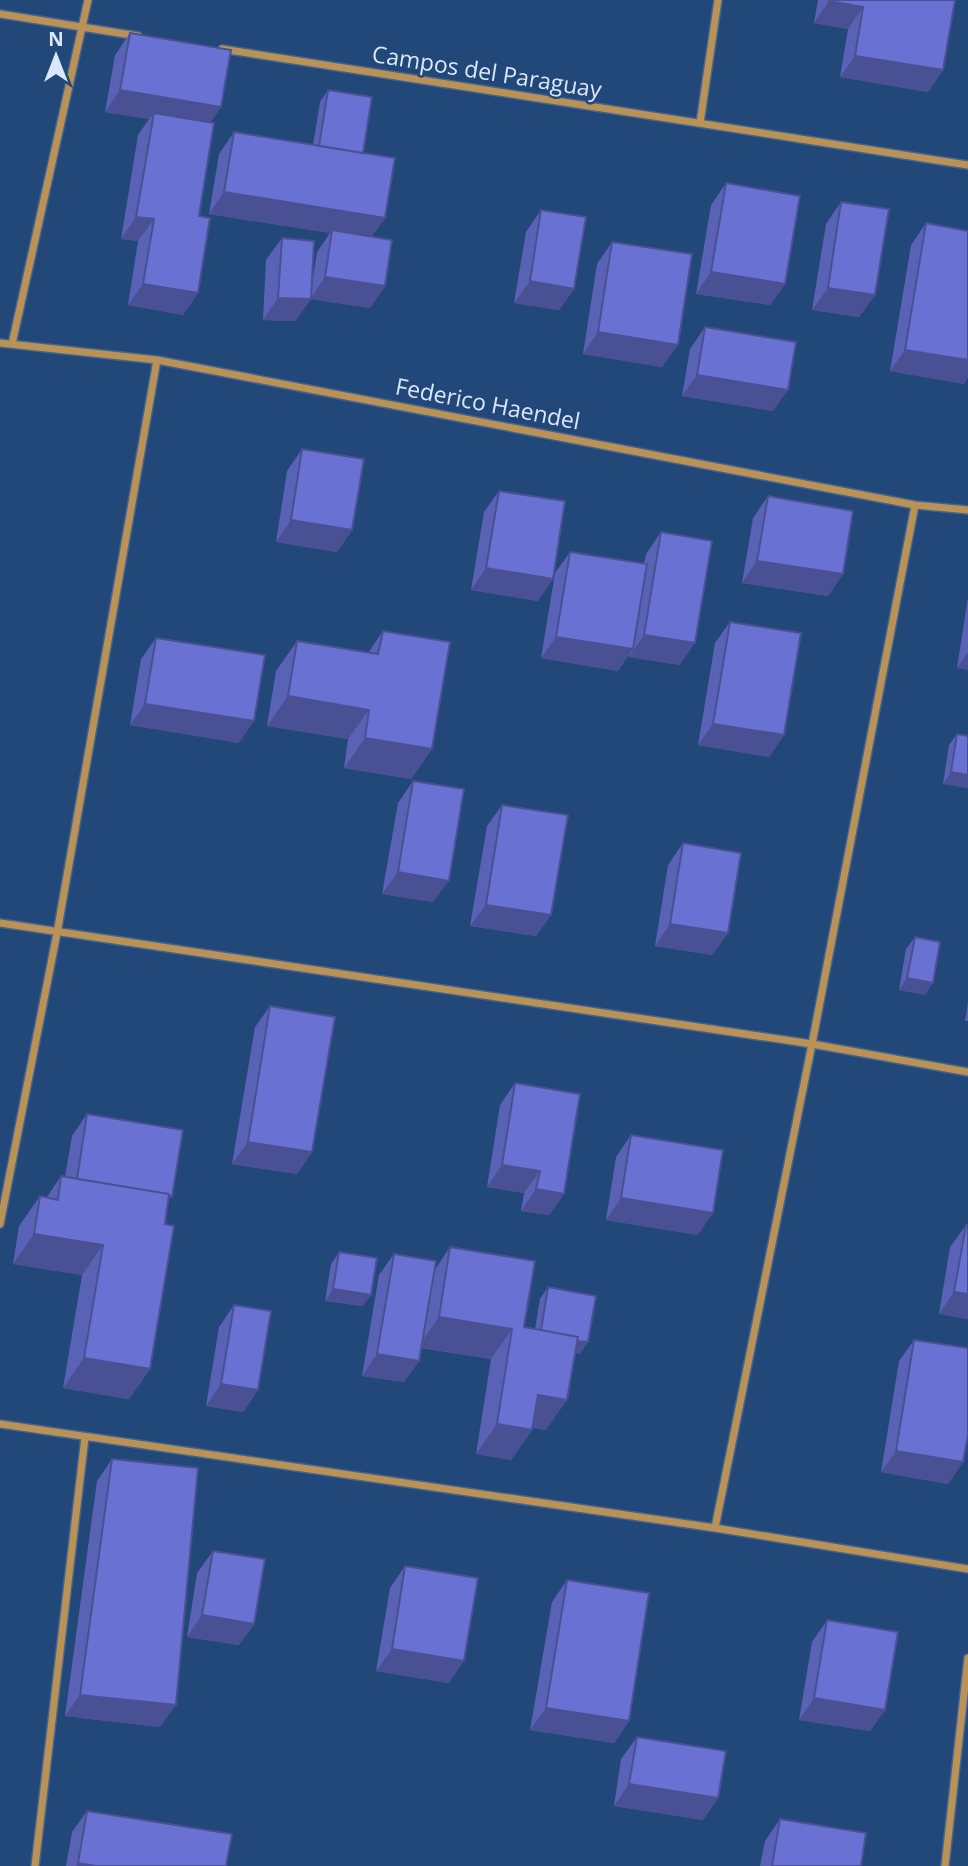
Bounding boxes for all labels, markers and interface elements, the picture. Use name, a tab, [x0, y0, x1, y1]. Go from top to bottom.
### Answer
north arrow	[21, 21, 91, 91]
text: N	[48, 26, 64, 52]
street label: Campos del Paraguay	[370, 37, 604, 105]
street label: Federico Haendel	[393, 369, 583, 437]

